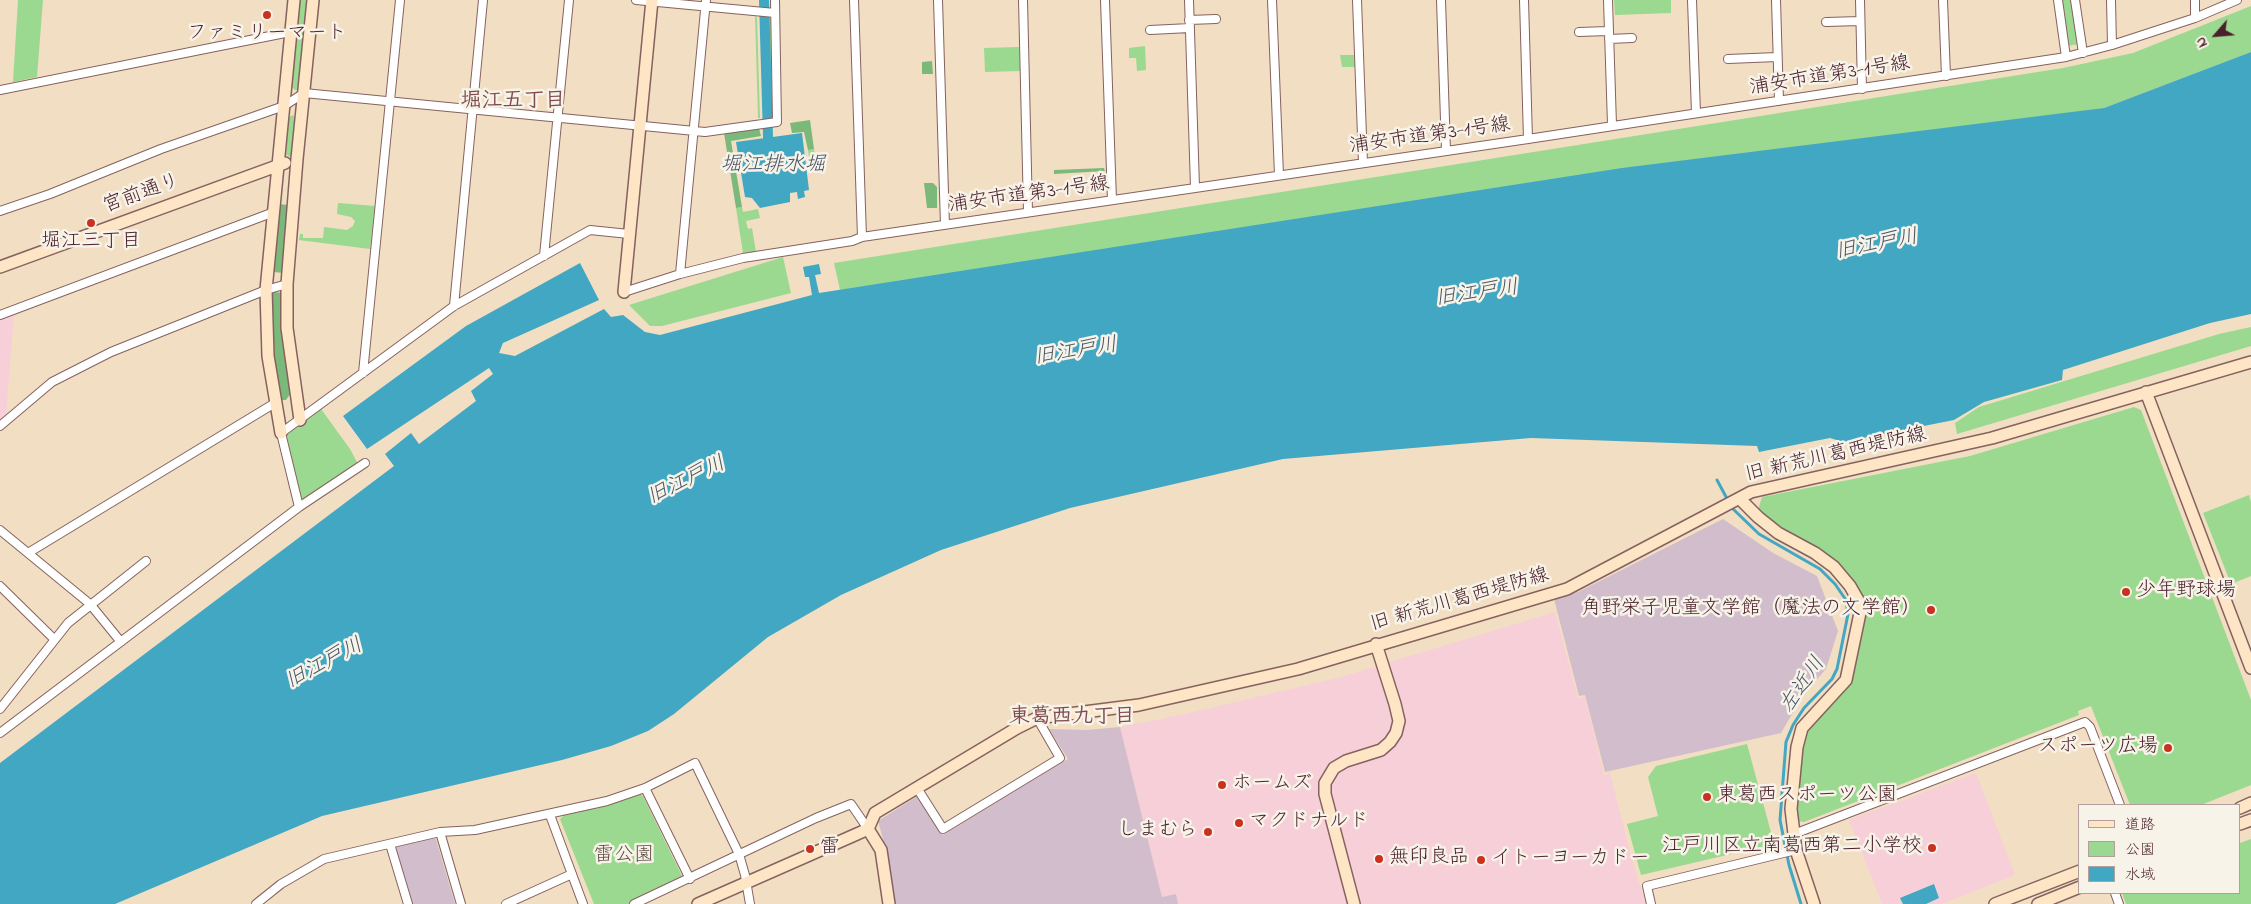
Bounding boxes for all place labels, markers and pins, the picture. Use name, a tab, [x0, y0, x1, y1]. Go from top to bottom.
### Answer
marker: ファミリーマート	[261, 9, 273, 21]
place label: ファミリーマート	[187, 23, 347, 47]
marker: 堀江三丁目	[85, 217, 97, 229]
place label: 堀江三丁目	[41, 231, 141, 255]
place label: 少年野球場	[2136, 580, 2236, 604]
marker: 少年野球場	[2120, 586, 2132, 598]
place label: 角野栄子児童文学館（魔法の文学館）	[1581, 598, 1921, 622]
marker: 角野栄子児童文学館（魔法の文学館）	[1925, 604, 1937, 616]
place label: スポーツ広場	[2038, 736, 2158, 760]
marker: スポーツ広場	[2162, 742, 2174, 754]
place label: ホームズ	[1232, 773, 1312, 797]
marker: ホームズ	[1216, 779, 1228, 791]
place label: 東葛西スポーツ公園	[1717, 785, 1897, 809]
marker: 東葛西スポーツ公園	[1701, 791, 1713, 803]
place label: マクドナルド	[1249, 811, 1369, 835]
marker: マクドナルド	[1233, 817, 1245, 829]
place label: しまむら	[1118, 820, 1198, 844]
marker: しまむら	[1202, 826, 1214, 838]
place label: 江戸川区立南葛西第二小学校	[1662, 836, 1922, 860]
place label: 雷	[820, 837, 840, 861]
marker: 江戸川区立南葛西第二小学校	[1926, 842, 1938, 854]
marker: 雷	[804, 843, 816, 855]
place label: 無印良品	[1389, 847, 1469, 871]
place label: イトーヨーカドー	[1491, 848, 1650, 872]
marker: 無印良品	[1373, 853, 1385, 865]
marker: イトーヨーカドー	[1475, 854, 1487, 866]

